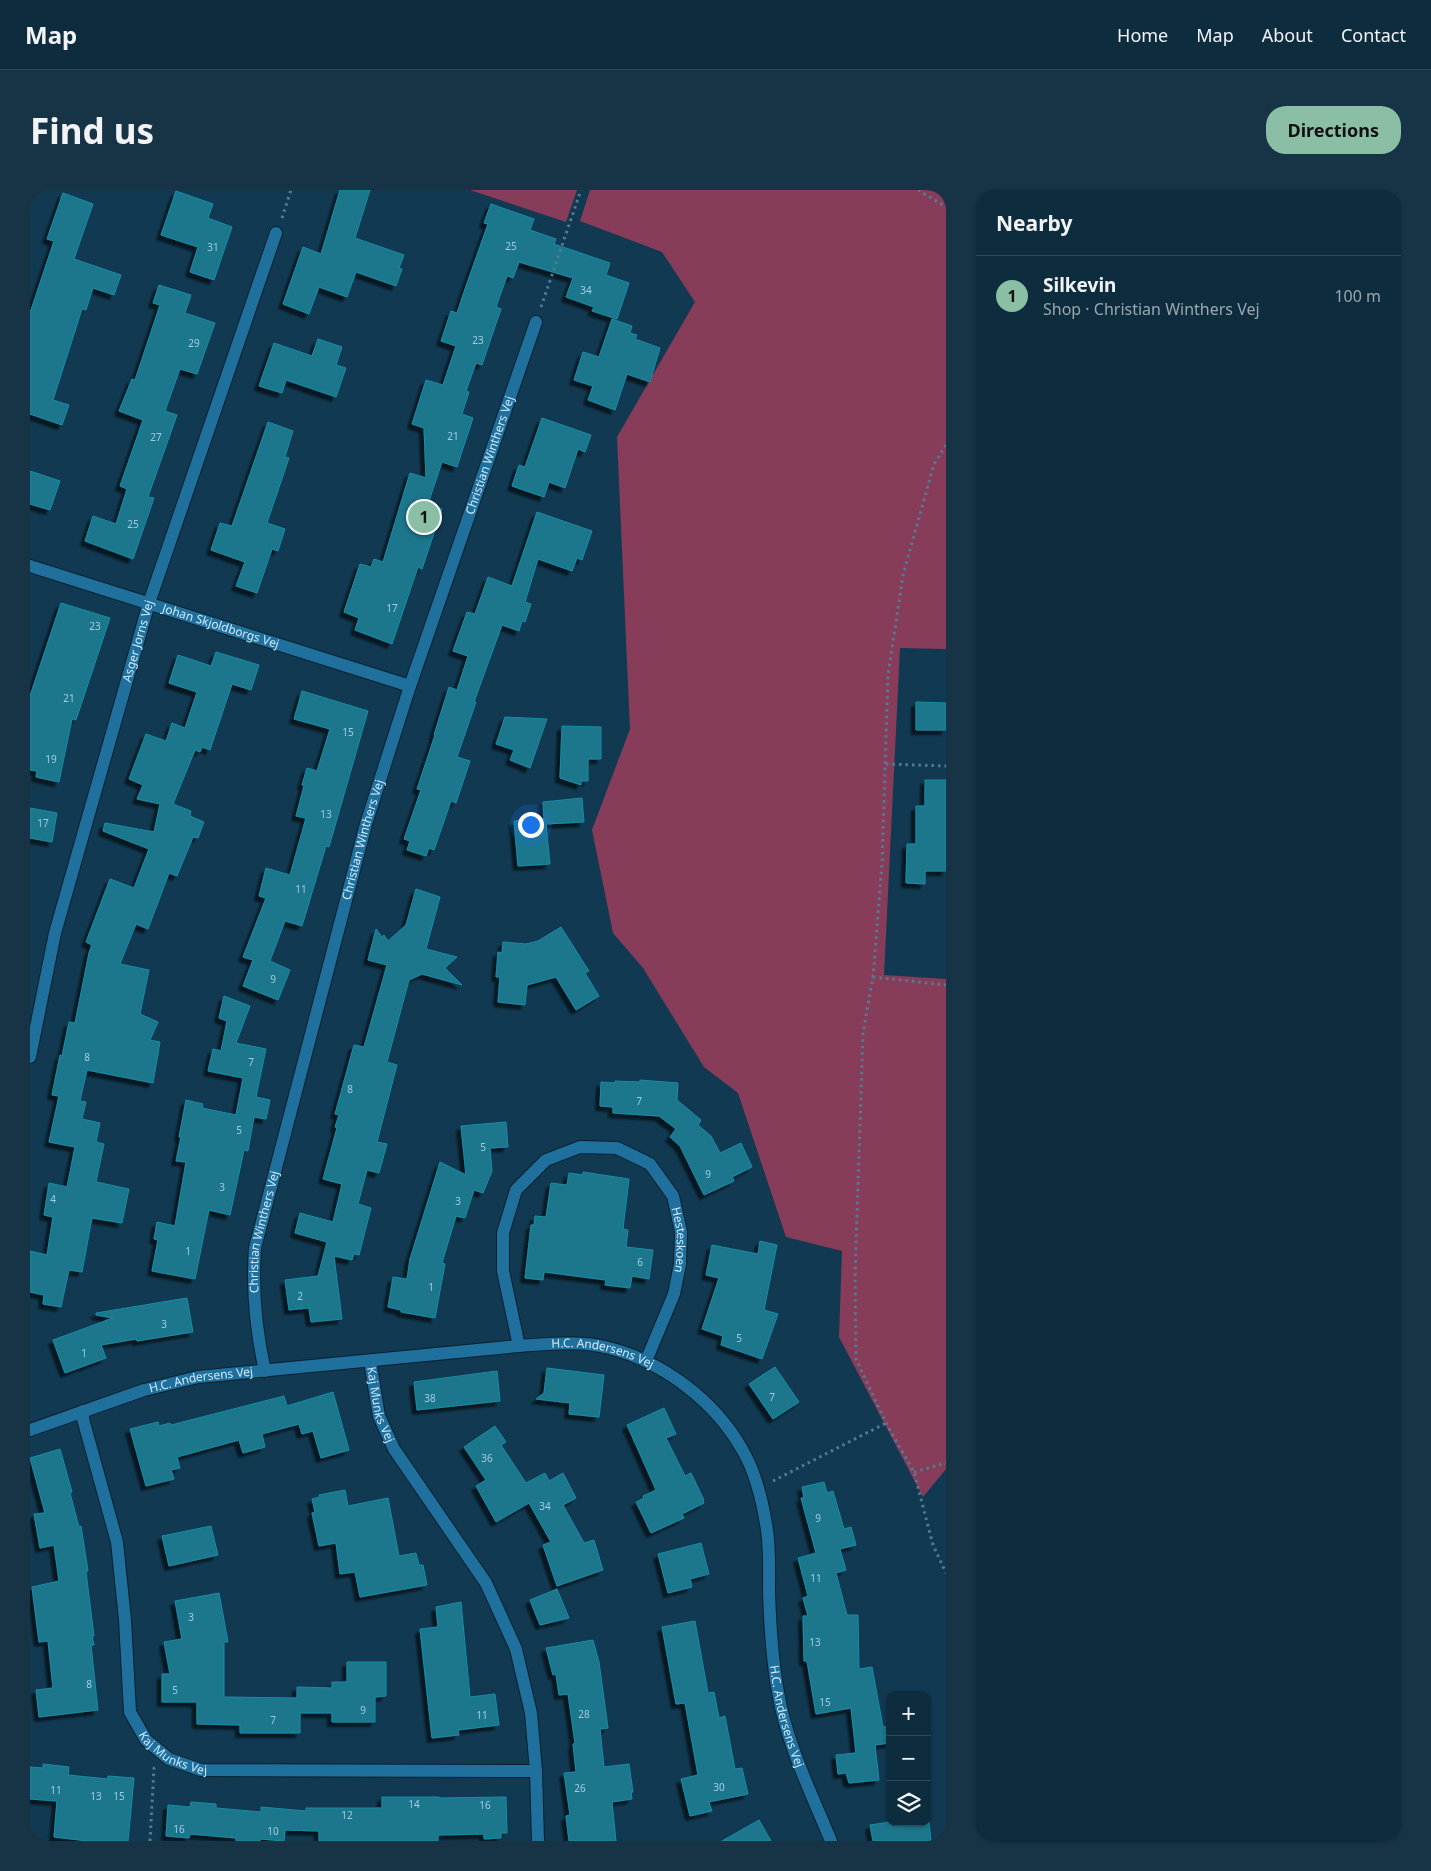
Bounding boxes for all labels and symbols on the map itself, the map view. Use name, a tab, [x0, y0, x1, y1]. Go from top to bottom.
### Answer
house number: 25	[505, 239, 517, 253]
house number: 31	[207, 240, 219, 254]
house number: 34	[580, 283, 592, 297]
house number: 23	[472, 333, 484, 347]
house number: 29	[188, 336, 200, 350]
street label: Christian Winthers Vej	[461, 394, 518, 517]
house number: 21	[447, 429, 459, 443]
house number: 27	[150, 430, 162, 444]
pin: 1	[408, 498, 440, 536]
house number: 25	[127, 517, 139, 531]
street label: Asger Jorns Vej	[118, 598, 157, 684]
street label: Johan Skjoldborgs Vej	[159, 599, 281, 652]
house number: 17	[386, 601, 398, 615]
house number: 23	[89, 619, 101, 633]
house number: 21	[63, 691, 75, 705]
house number: 15	[342, 725, 354, 739]
house number: 19	[45, 752, 57, 766]
street label: Christian Winthers Vej	[337, 777, 388, 902]
house number: 13	[320, 807, 332, 821]
your location	[518, 812, 544, 838]
house number: 17	[37, 816, 49, 830]
house number: 11	[295, 882, 307, 896]
house number: 9	[270, 972, 276, 986]
house number: 8	[84, 1050, 90, 1064]
house number: 7	[248, 1055, 254, 1069]
house number: 8	[347, 1082, 353, 1096]
house number: 7	[636, 1094, 642, 1108]
house number: 5	[236, 1123, 242, 1137]
house number: 5	[480, 1140, 486, 1154]
house number: 9	[705, 1167, 711, 1181]
street label: Christian Winthers Vej	[245, 1169, 283, 1293]
house number: 3	[219, 1180, 225, 1194]
house number: 4	[50, 1192, 56, 1206]
house number: 3	[455, 1194, 461, 1208]
street label: Hesteskoen	[668, 1205, 690, 1274]
house number: 1	[185, 1244, 191, 1258]
house number: 6	[637, 1255, 643, 1269]
house number: 1	[428, 1280, 434, 1294]
house number: 2	[297, 1289, 303, 1303]
house number: 3	[161, 1317, 167, 1331]
house number: 5	[736, 1331, 742, 1345]
street label: H.C. Andersens Vej	[551, 1334, 657, 1372]
house number: 1	[81, 1346, 87, 1360]
street label: H.C. Andersens Vej	[147, 1363, 254, 1396]
street label: Kaj Munks Vej	[363, 1365, 399, 1445]
house number: 7	[769, 1390, 775, 1404]
house number: 38	[424, 1391, 436, 1405]
house number: 36	[481, 1451, 493, 1465]
house number: 34	[539, 1499, 551, 1513]
house number: 9	[815, 1511, 821, 1525]
house number: 11	[810, 1571, 822, 1585]
house number: 3	[188, 1610, 194, 1624]
house number: 13	[809, 1635, 821, 1649]
street label: H.C. Andersens Vej	[766, 1664, 808, 1770]
house number: 8	[86, 1677, 92, 1691]
house number: 5	[172, 1683, 178, 1697]
house number: 15	[819, 1695, 831, 1709]
house number: 9	[360, 1703, 366, 1717]
house number: 28	[578, 1707, 590, 1721]
house number: 11	[476, 1708, 488, 1722]
house number: 7	[270, 1713, 276, 1727]
street label: Kaj Munks Vej	[135, 1728, 207, 1779]
house number: 30	[713, 1780, 725, 1794]
house number: 26	[574, 1781, 586, 1795]
house number: 11	[50, 1783, 62, 1797]
house number: 13	[90, 1789, 102, 1803]
house number: 15	[113, 1789, 125, 1803]
house number: 14	[408, 1797, 420, 1811]
house number: 16	[479, 1798, 491, 1812]
house number: 12	[341, 1808, 353, 1822]
house number: 16	[173, 1822, 185, 1836]
house number: 10	[267, 1824, 279, 1838]

